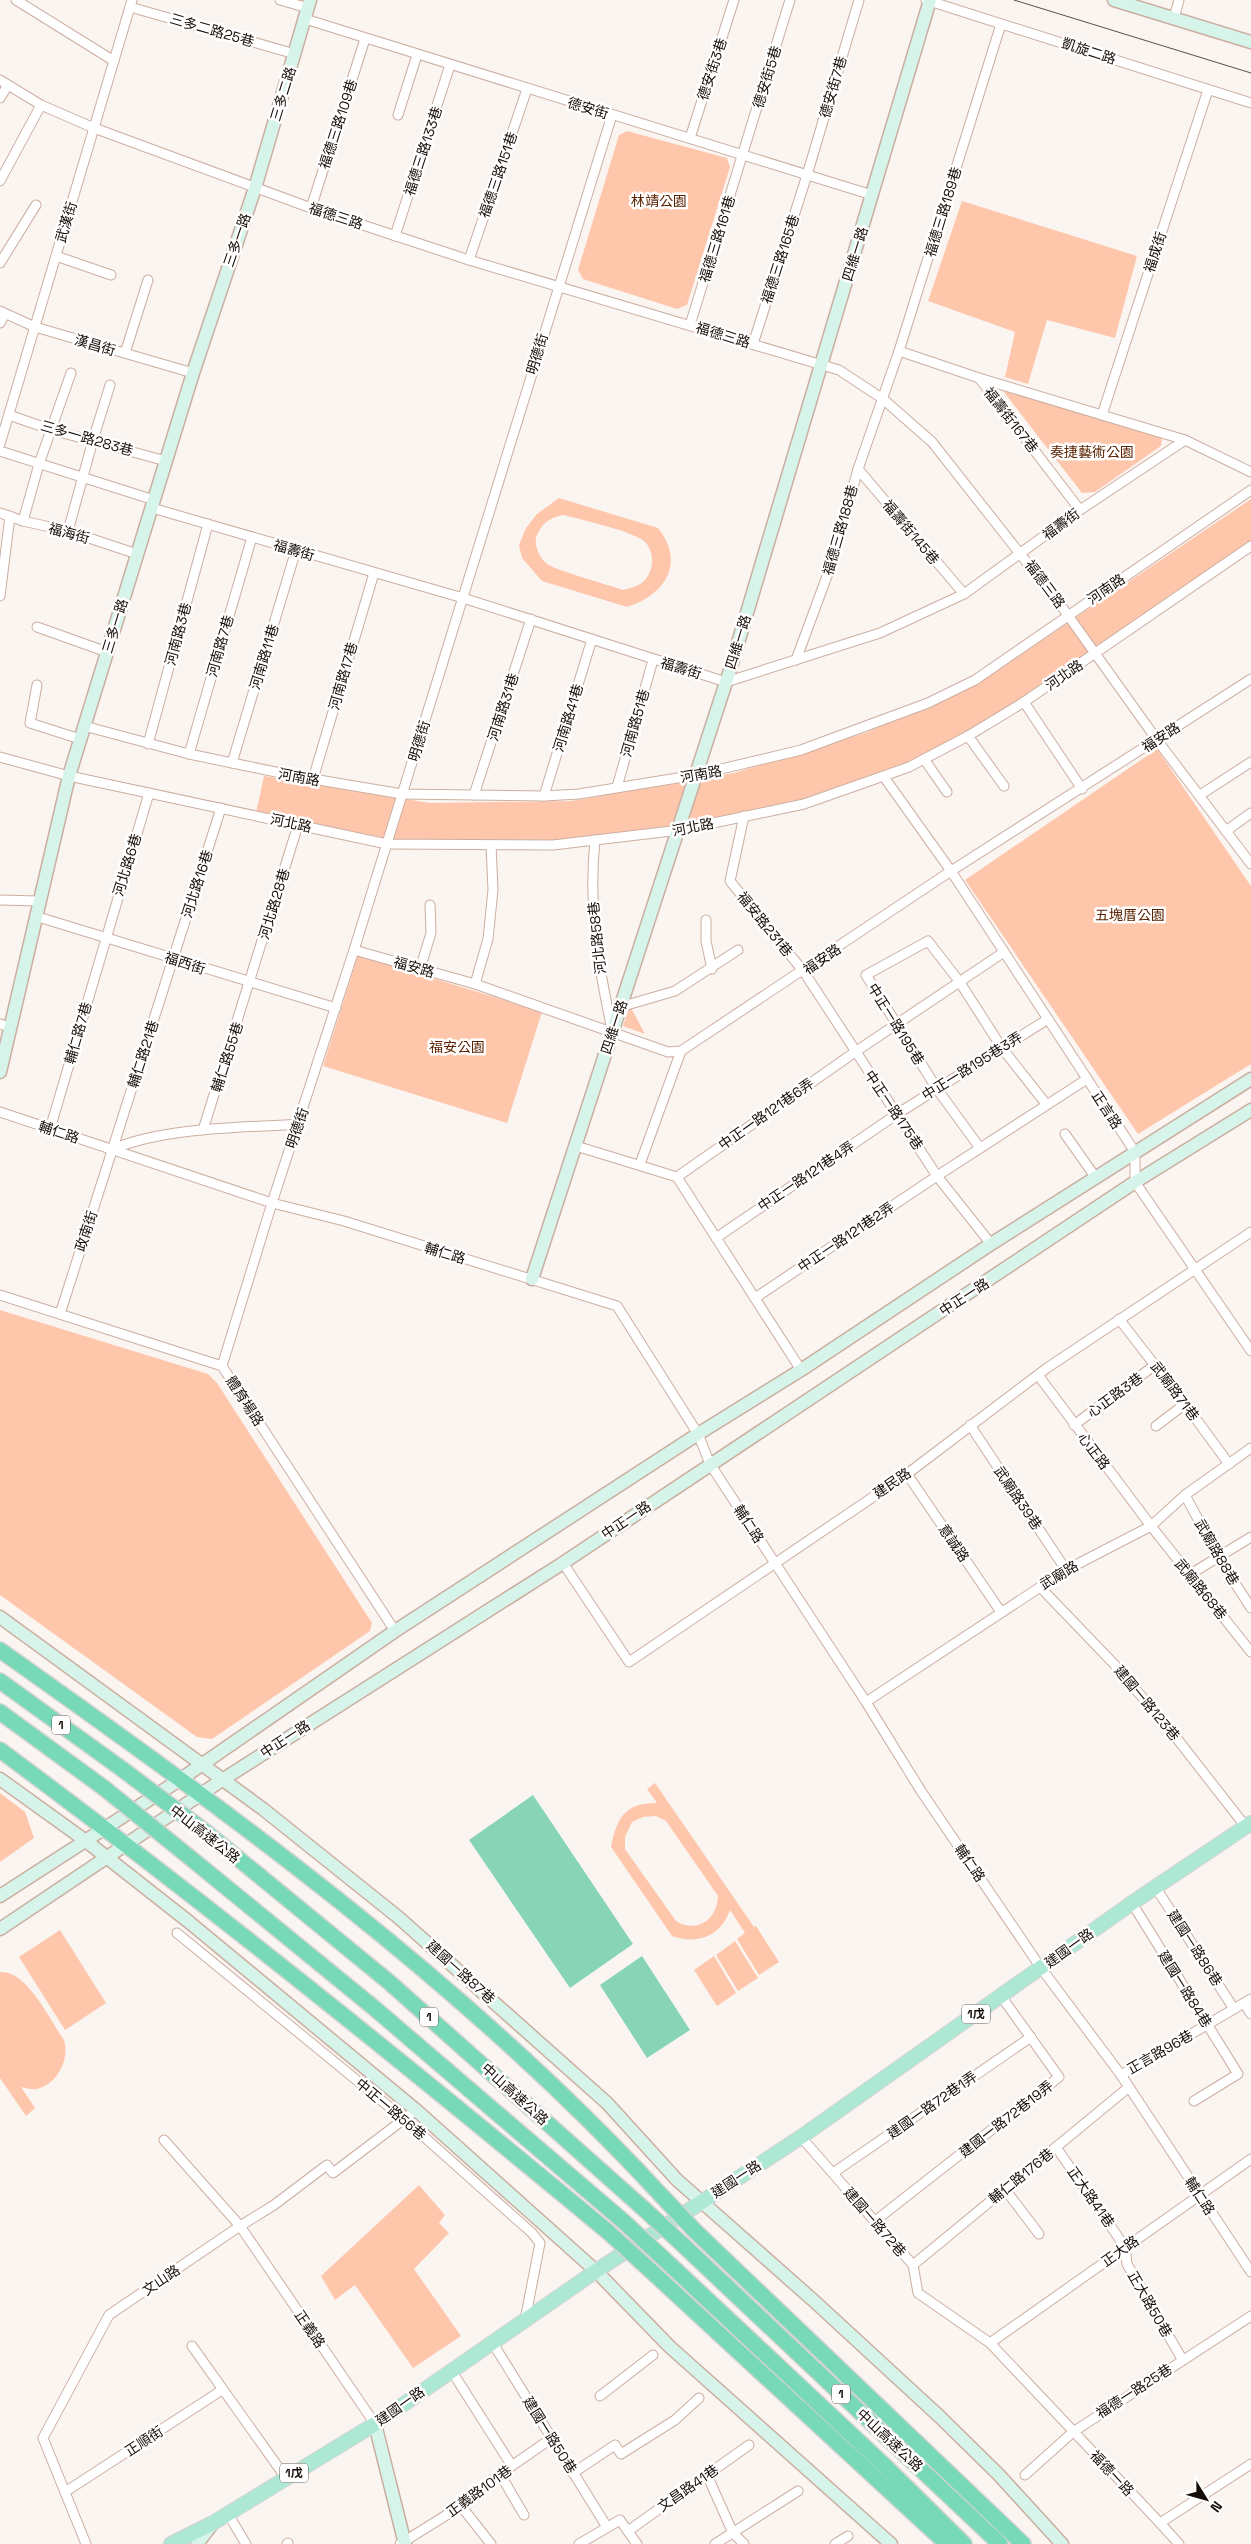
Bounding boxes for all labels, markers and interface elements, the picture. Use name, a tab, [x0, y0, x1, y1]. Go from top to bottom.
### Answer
street label: 三多二路25巷	[168, 9, 256, 51]
street label: 凱旋二路	[1060, 34, 1118, 68]
street label: 德安街3巷	[693, 36, 731, 102]
street label: 德安街5巷	[749, 44, 785, 110]
street label: 德安街7巷	[816, 54, 850, 120]
street label: 三多二路	[266, 65, 300, 123]
street label: 福德三路109巷	[315, 77, 361, 171]
street label: 德安街	[565, 93, 611, 123]
street label: 福德三路133巷	[400, 104, 446, 198]
street label: 福德三路151巷	[475, 130, 521, 220]
street label: 福德三路189巷	[921, 165, 965, 259]
park label: 林靖公園	[631, 192, 687, 210]
street label: 福德三路161巷	[695, 193, 739, 285]
street label: 武漢街	[51, 199, 81, 245]
street label: 福德三路	[307, 199, 365, 233]
street label: 三多一路	[219, 211, 255, 269]
street label: 福德三路165巷	[757, 212, 803, 306]
street label: 四維一路	[838, 225, 872, 283]
street label: 福成街	[1140, 229, 1170, 275]
street label: 福德三路	[694, 318, 752, 352]
street label: 漢昌街	[72, 331, 118, 359]
street label: 明德街	[522, 331, 552, 377]
street label: 福壽街167巷	[980, 384, 1042, 456]
street label: 三多一路283巷	[39, 416, 135, 460]
park label: 奏捷藝術公園	[1050, 443, 1134, 461]
street label: 福德三路188巷	[818, 483, 862, 577]
street label: 福壽街145巷	[879, 496, 943, 568]
street label: 福壽街	[1039, 504, 1083, 544]
street label: 福海街	[46, 519, 92, 547]
street label: 福壽街	[271, 536, 317, 564]
street label: 福德三路	[1021, 556, 1069, 612]
street label: 河南路	[1084, 570, 1128, 608]
street label: 三多一路	[98, 597, 132, 655]
street label: 河南路3巷	[161, 601, 195, 667]
street label: 河南路7巷	[203, 613, 237, 679]
street label: 四維一路	[721, 613, 755, 671]
street label: 河南路11巷	[245, 622, 283, 692]
street label: 河南路17巷	[325, 640, 361, 712]
street label: 福壽街	[658, 653, 704, 683]
street label: 河北路	[1042, 656, 1086, 694]
street label: 河南路31巷	[484, 671, 522, 743]
street label: 河南路41巷	[549, 682, 587, 754]
street label: 河南路51巷	[617, 687, 653, 759]
street label: 明德街	[404, 718, 434, 764]
street label: 福安路	[1138, 718, 1184, 756]
street label: 河南路	[679, 761, 723, 787]
street label: 河南路	[277, 764, 321, 790]
street label: 河北路	[269, 810, 313, 836]
street label: 河北路	[671, 814, 715, 840]
street label: 河北路6巷	[109, 831, 145, 899]
street label: 河北路16巷	[178, 848, 216, 920]
street label: 河北路28巷	[255, 866, 293, 942]
street label: 福安路231巷	[733, 888, 797, 960]
street label: 河北路58巷	[584, 901, 610, 975]
park label: 五塊厝公園	[1095, 906, 1165, 924]
street label: 福安路	[800, 940, 844, 978]
street label: 福西街	[162, 948, 208, 978]
street label: 福安路	[391, 953, 437, 981]
street label: 中正一路195巷	[864, 980, 928, 1068]
street label: 四維一路	[597, 998, 631, 1056]
street label: 輔仁路7巷	[61, 1000, 95, 1066]
street label: 輔仁路21巷	[124, 1018, 162, 1090]
street label: 輔仁路55巷	[207, 1020, 247, 1094]
street label: 中正一路195巷3弄	[918, 1028, 1026, 1104]
park label: 福安公園	[429, 1038, 485, 1056]
street label: 中正一路175巷	[861, 1067, 927, 1153]
street label: 中正一路121巷6弄	[715, 1074, 817, 1154]
street label: 正言路	[1088, 1087, 1126, 1133]
street label: 明德街	[282, 1105, 312, 1151]
street label: 輔仁路	[36, 1117, 82, 1147]
street label: 中正一路121巷4弄	[754, 1137, 858, 1215]
street label: 中正一路121巷2弄	[794, 1198, 898, 1276]
street label: 政南街	[71, 1208, 101, 1254]
street label: 輔仁路	[422, 1238, 468, 1268]
street label: 中正一路	[936, 1274, 992, 1320]
street label: 武廟路71巷	[1147, 1358, 1203, 1424]
street label: 心正路3巷	[1084, 1369, 1146, 1421]
street label: 體育場路	[222, 1373, 268, 1429]
street label: 心正路	[1074, 1429, 1114, 1473]
street label: 武廟路39巷	[990, 1463, 1046, 1533]
street label: 建民路	[870, 1464, 914, 1502]
street label: 中正一路	[598, 1497, 654, 1543]
street label: 輔仁路	[730, 1501, 768, 1547]
street label: 武廟路88巷	[1191, 1516, 1243, 1588]
street label: 意誠路	[935, 1521, 973, 1565]
street label: 武廟路68巷	[1171, 1555, 1231, 1623]
street label: 武廟路	[1036, 1556, 1082, 1594]
street label: 建國一路123巷	[1110, 1662, 1184, 1744]
road number: 1	[52, 1716, 70, 1734]
street label: 中正一路	[257, 1716, 313, 1762]
street label: 中山高速公路	[166, 1801, 244, 1867]
street label: 輔仁路	[951, 1841, 989, 1885]
street label: 建國一路86巷	[1164, 1906, 1226, 1990]
street label: 建國一路	[1041, 1924, 1097, 1972]
street label: 建國一路87巷	[423, 1936, 499, 2008]
street label: 建國一路84巷	[1154, 1947, 1216, 2031]
road number: 1戊	[962, 2005, 990, 2024]
road number: 1	[420, 2008, 438, 2026]
street label: 正言路96巷	[1124, 2026, 1196, 2078]
street label: 中山高速公路	[478, 2059, 552, 2129]
street label: 建國一路72巷1弄	[883, 2067, 981, 2143]
street label: 中正一路56巷	[352, 2074, 430, 2144]
street label: 建國一路72巷19弄	[955, 2077, 1057, 2161]
street label: 輔仁路176巷	[985, 2144, 1057, 2208]
street label: 建國一路	[708, 2156, 764, 2202]
street label: 正大路41巷	[1063, 2163, 1119, 2231]
street label: 輔仁路	[1181, 2173, 1219, 2219]
street label: 建國一路72巷	[840, 2184, 910, 2260]
street label: 正大路	[1098, 2232, 1142, 2270]
street label: 文山路	[139, 2261, 183, 2299]
street label: 正大路50巷	[1124, 2268, 1176, 2340]
street label: 正義路	[291, 2307, 329, 2351]
street label: 福德一路25巷	[1093, 2360, 1175, 2422]
street label: 建國一路	[372, 2383, 428, 2429]
road number: 1	[832, 2384, 850, 2404]
street label: 建國一路50巷	[519, 2393, 581, 2477]
street label: 中山高速公路	[853, 2405, 927, 2475]
street label: 正順街	[121, 2422, 167, 2460]
street label: 福德一路	[1086, 2446, 1138, 2500]
street label: 文昌路41巷	[654, 2460, 722, 2516]
street label: 正義路101巷	[443, 2461, 515, 2521]
road number: 1戊	[280, 2464, 308, 2482]
north arrow	[1181, 2474, 1231, 2524]
text: N	[1206, 2498, 1226, 2516]

